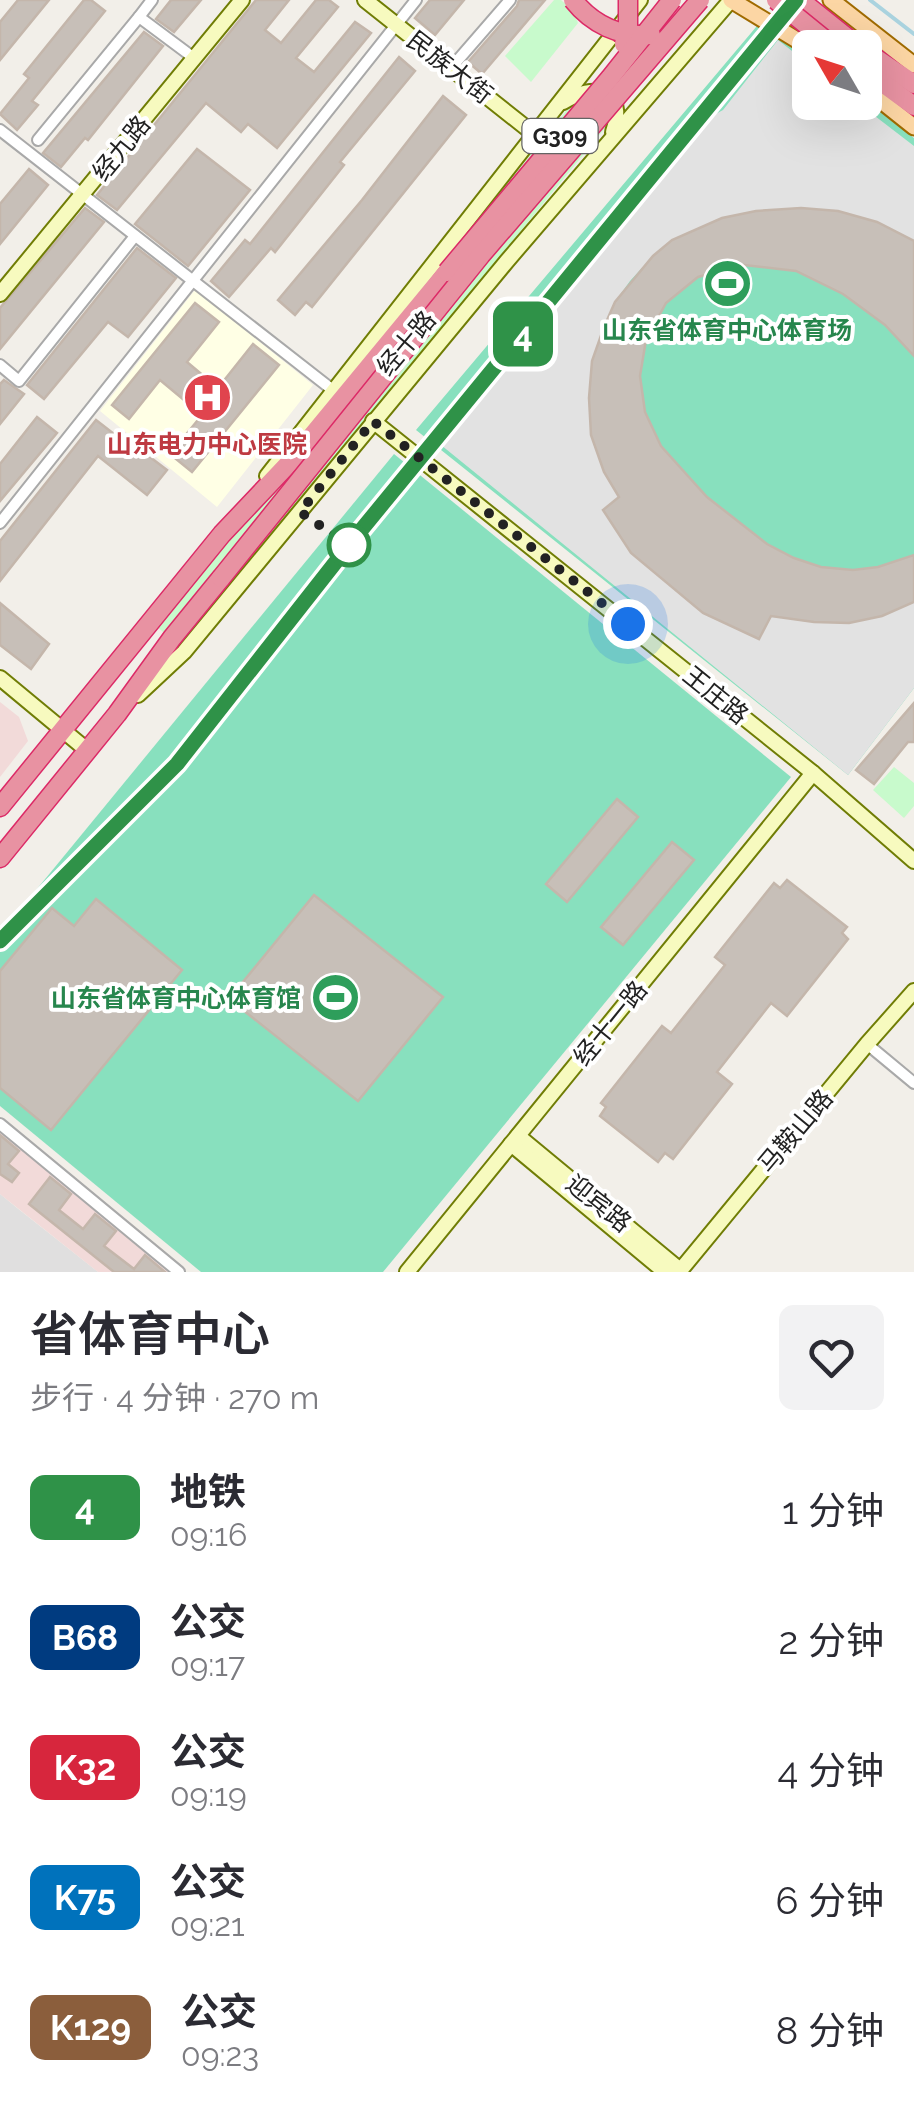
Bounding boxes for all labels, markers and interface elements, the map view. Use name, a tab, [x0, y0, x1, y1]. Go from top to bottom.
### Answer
street label: 民族大街	[401, 24, 499, 110]
north arrow	[792, 30, 882, 120]
map controls	[792, 30, 882, 120]
street label: 经九路	[86, 109, 156, 187]
road number: G309	[522, 119, 598, 153]
sports icon: 山东省体育中心体育场	[701, 258, 753, 310]
line badge: 4	[490, 302, 556, 366]
street label: 经十路	[370, 305, 442, 381]
text: 4	[513, 314, 533, 355]
place label: 山东省体育中心体育场	[602, 315, 852, 345]
hospital icon: 山东电力中心医院	[181, 372, 233, 424]
place label: 山东电力中心医院	[107, 429, 307, 459]
unlabelled marker	[328, 524, 370, 566]
your location	[603, 599, 653, 649]
street label: 王庄路	[677, 660, 755, 730]
sports icon: 山东省体育中心体育馆	[310, 972, 362, 1024]
street label: 经十一路	[567, 975, 653, 1071]
place label: 山东省体育中心体育馆	[51, 983, 301, 1013]
street label: 马鞍山路	[751, 1083, 839, 1179]
street label: 迎宾路	[560, 1168, 638, 1238]
button: heart	[779, 1305, 884, 1410]
text: 省体育中心	[30, 1306, 270, 1362]
text: 步行 · 4 分钟 · 270 m	[30, 1379, 319, 1416]
text: 地铁	[170, 1469, 246, 1514]
text: 4	[75, 1487, 95, 1528]
text: 1 分钟	[782, 1488, 884, 1533]
text: 09:16	[170, 1516, 247, 1553]
text: 公交	[170, 1599, 246, 1644]
text: B68	[52, 1617, 118, 1658]
text: 2 分钟	[779, 1618, 884, 1663]
text: 09:17	[170, 1646, 245, 1683]
text: 公交	[170, 1729, 246, 1774]
text: K32	[54, 1747, 116, 1788]
text: 4 分钟	[778, 1748, 884, 1793]
text: 09:19	[170, 1776, 247, 1813]
text: 公交	[170, 1859, 246, 1904]
text: K75	[54, 1877, 116, 1918]
text: 6 分钟	[775, 1878, 884, 1923]
text: 09:21	[170, 1906, 245, 1943]
text: 公交	[181, 1989, 257, 2034]
text: K129	[50, 2007, 131, 2048]
text: 8 分钟	[776, 2008, 884, 2053]
text: 09:23	[181, 2036, 259, 2073]

